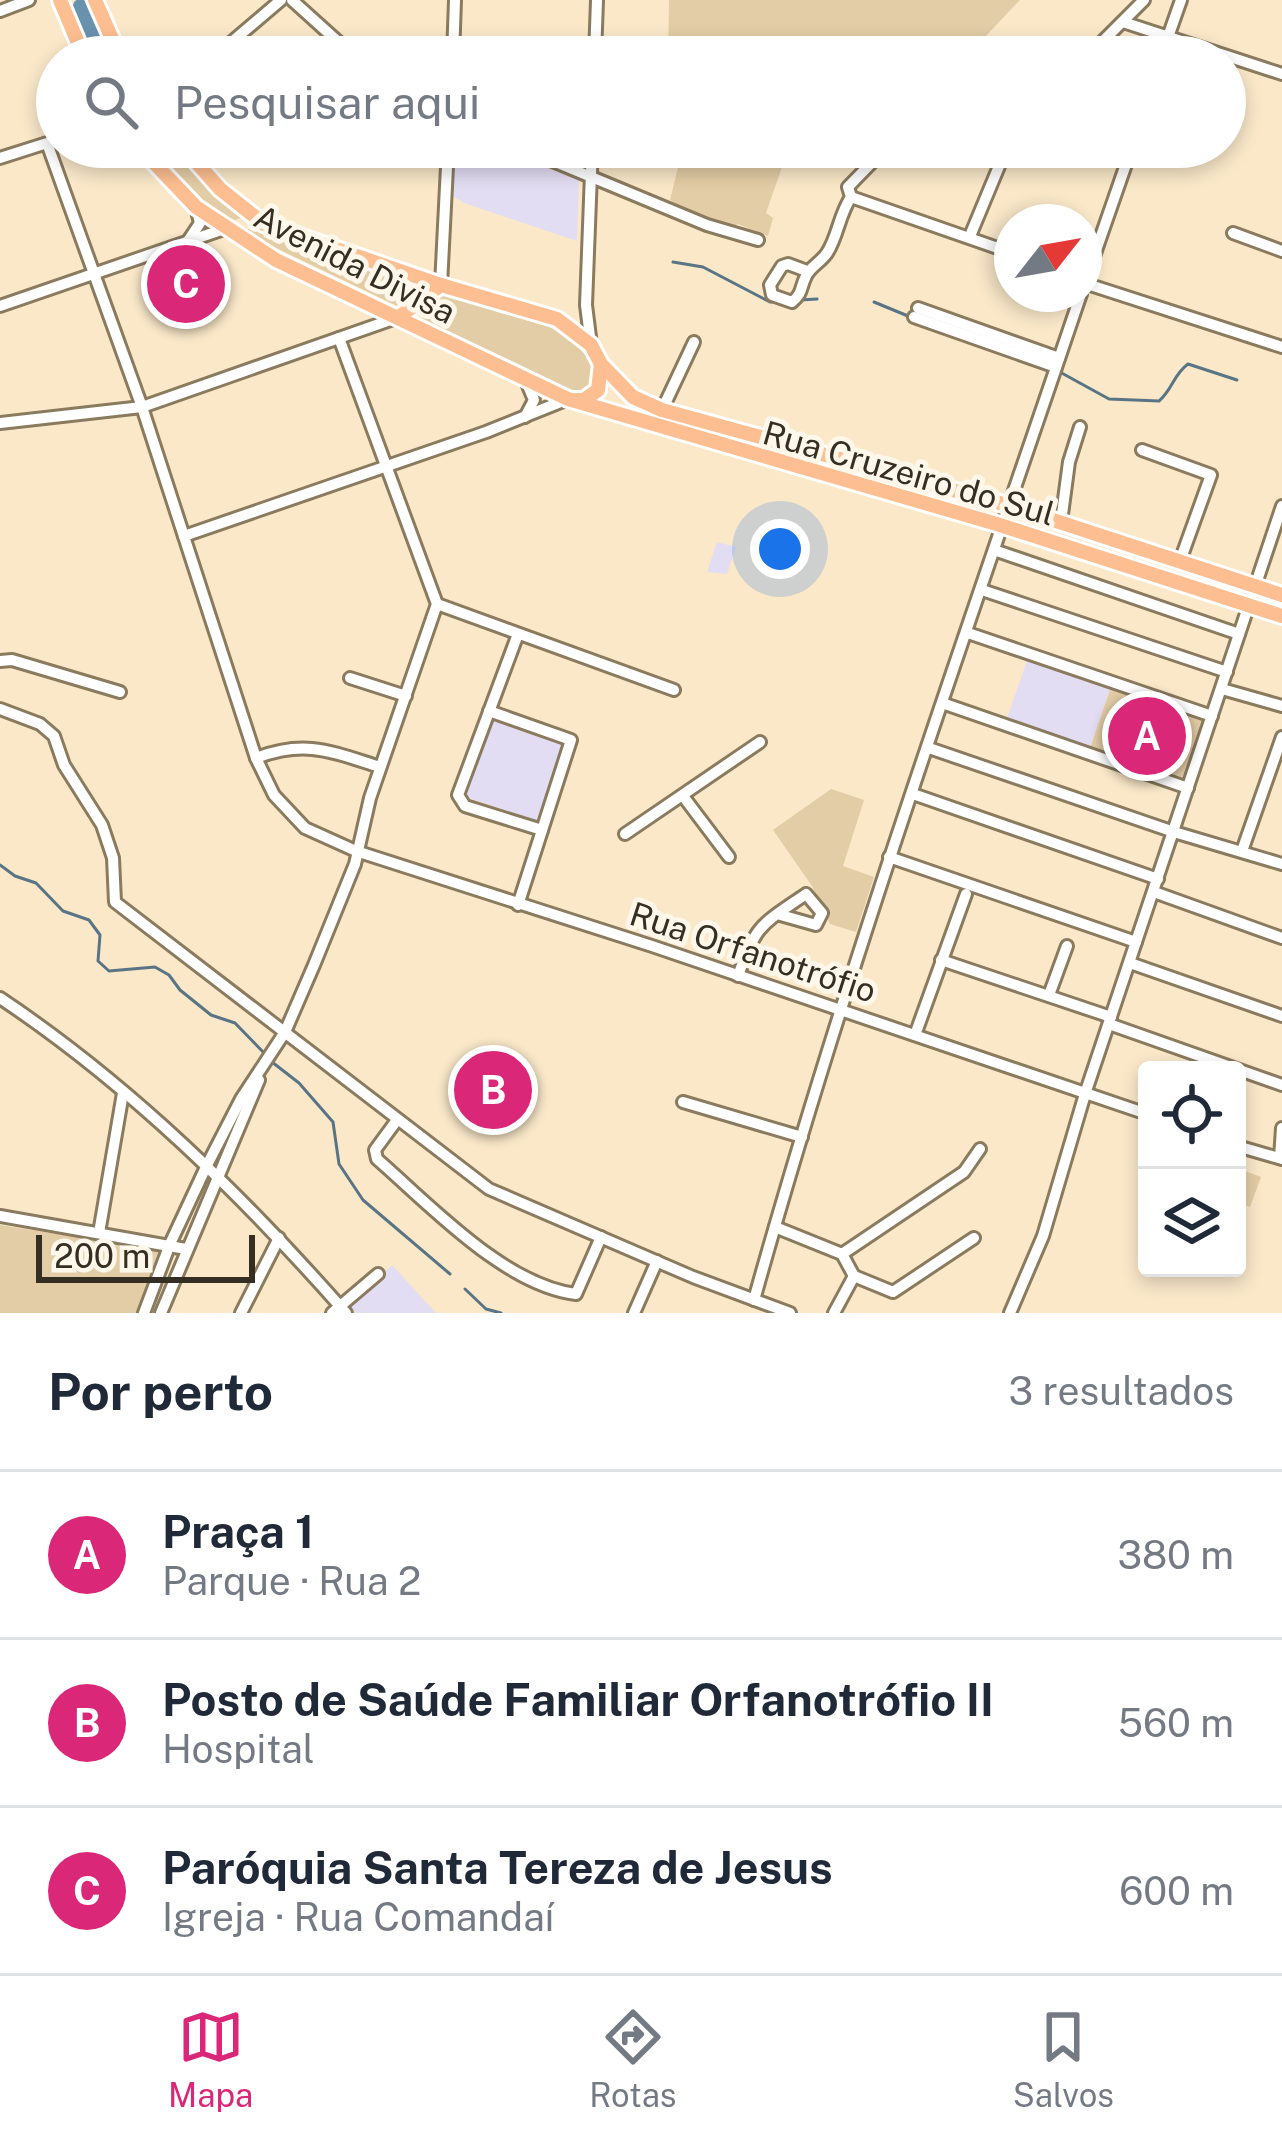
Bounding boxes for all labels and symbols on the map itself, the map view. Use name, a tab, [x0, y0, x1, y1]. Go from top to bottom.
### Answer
street label: Avenida Divisa	[248, 197, 462, 331]
north arrow	[994, 204, 1102, 312]
pin: C	[147, 239, 225, 329]
street label: Rua Cruzeiro do Sul	[759, 413, 1059, 533]
your location	[750, 519, 810, 579]
pin: A	[1108, 691, 1186, 781]
street label: Rua Orfanotrófio	[625, 894, 881, 1010]
pin: B	[454, 1045, 532, 1135]
scale bar	[36, 1229, 255, 1282]

